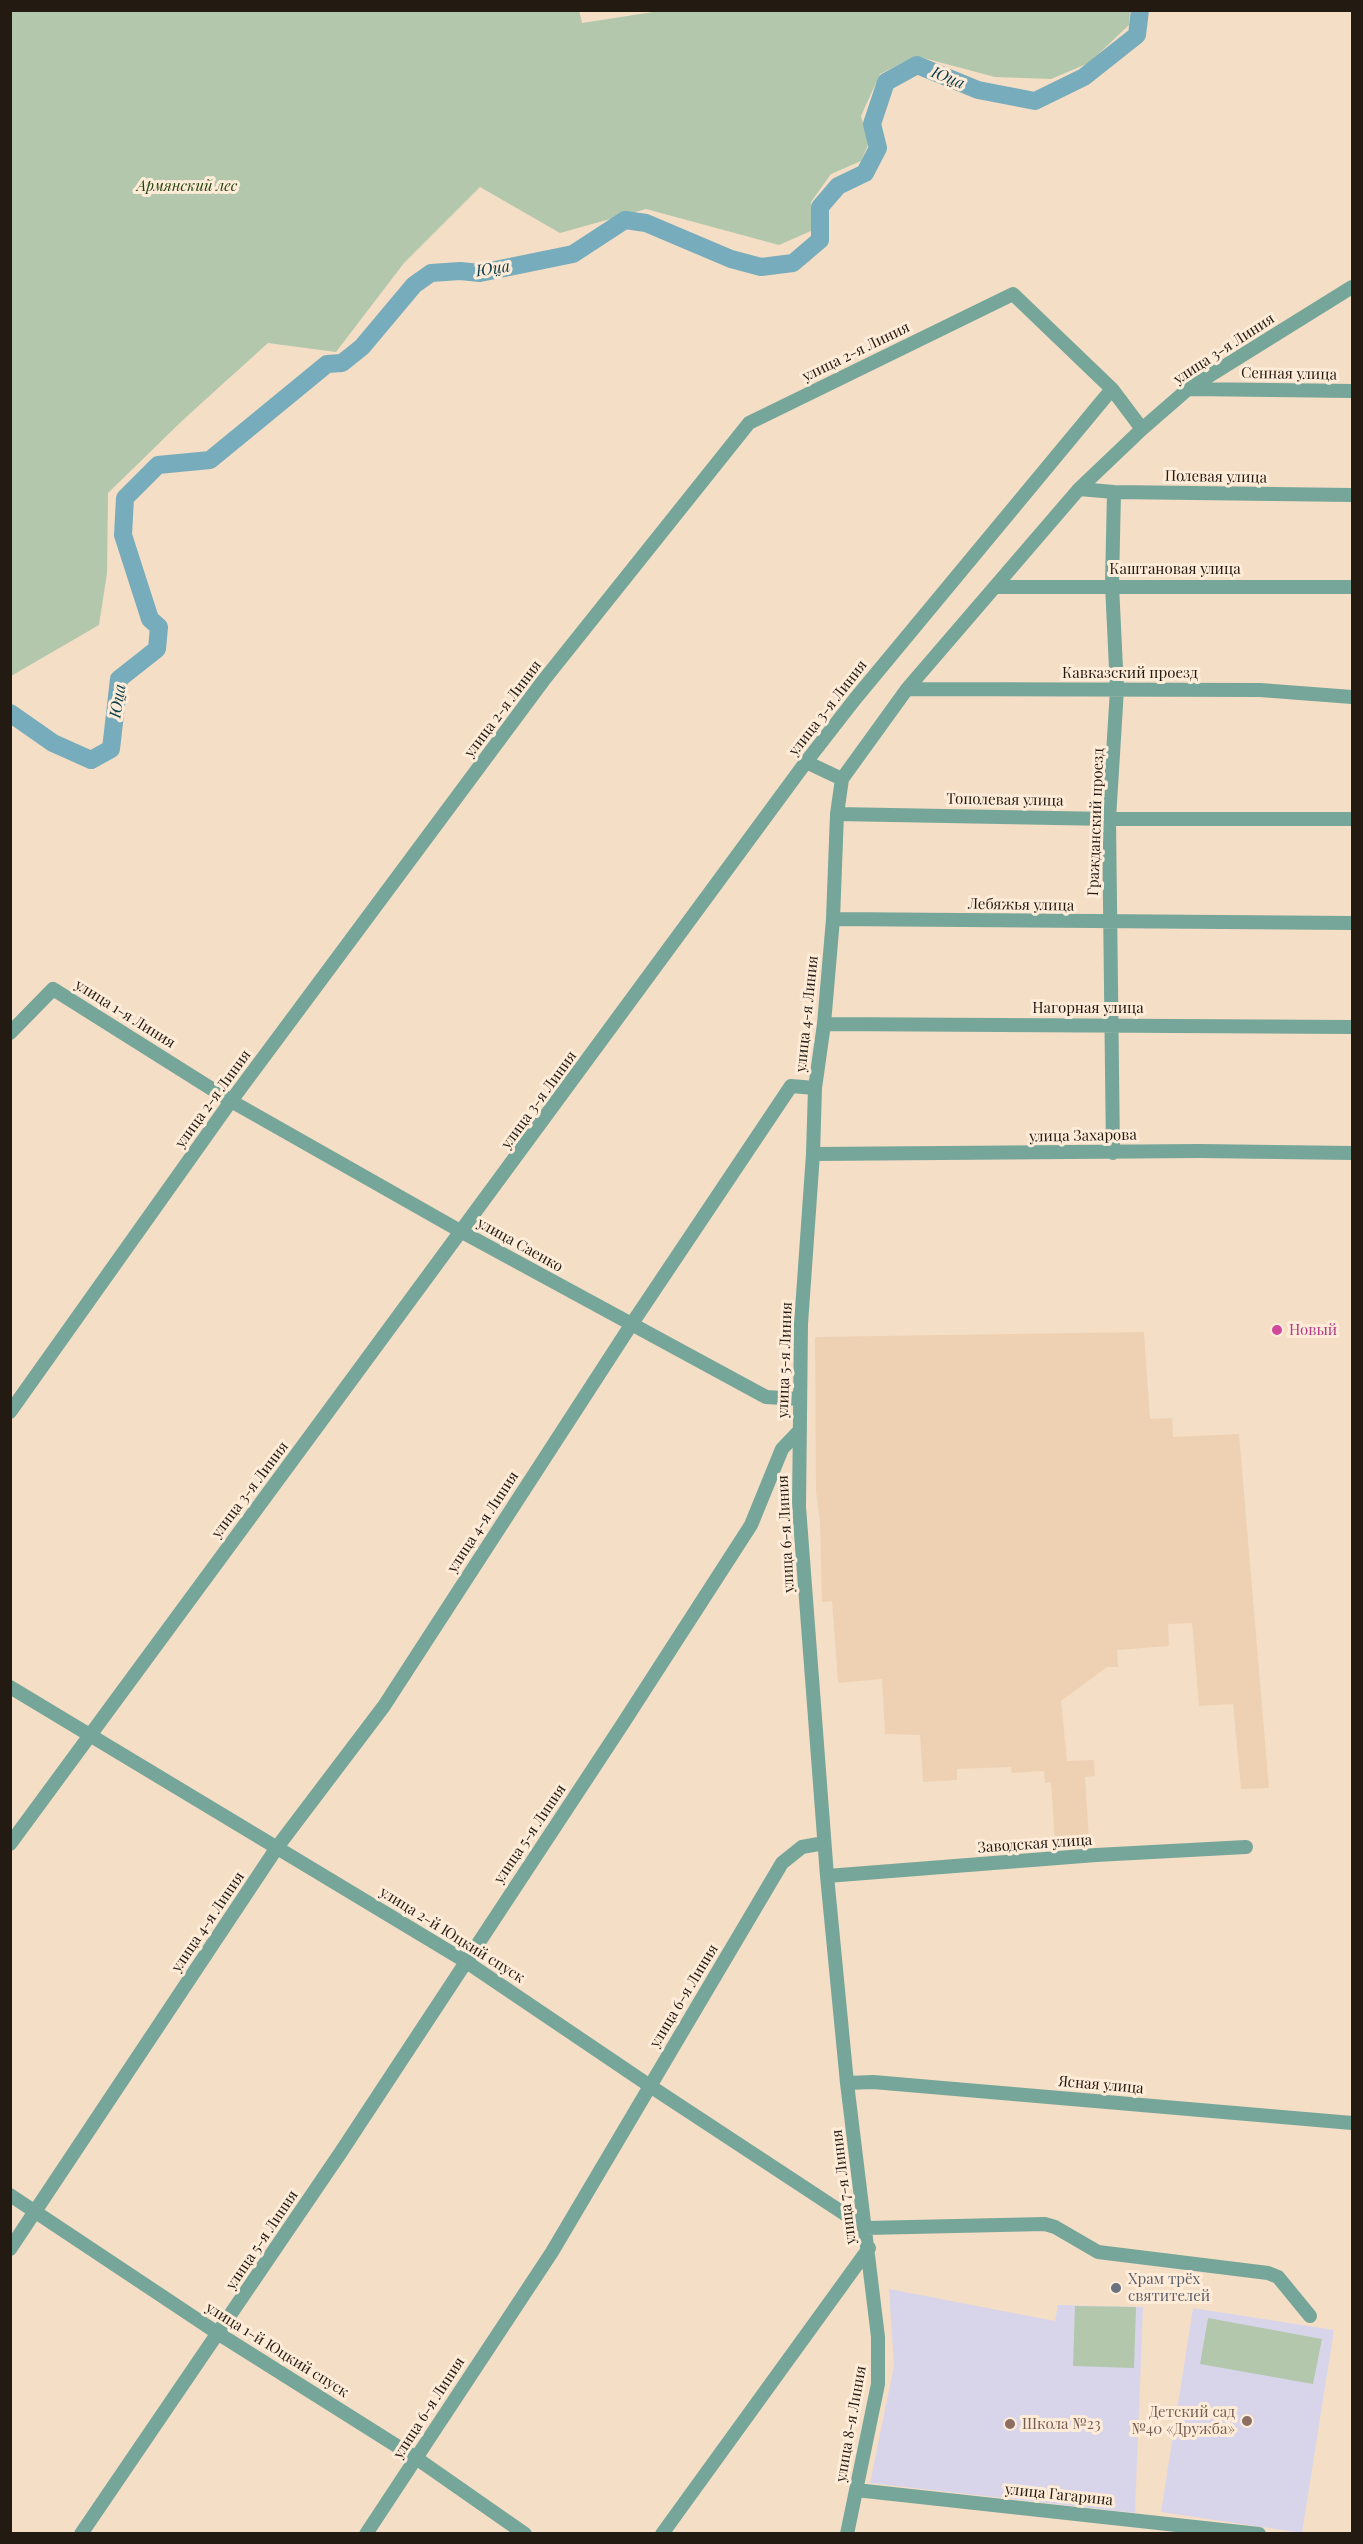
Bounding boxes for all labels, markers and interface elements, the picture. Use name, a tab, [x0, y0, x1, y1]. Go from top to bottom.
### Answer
water label: Юца	[929, 63, 967, 93]
park label: Армянский лес	[137, 177, 237, 195]
water label: Юца	[475, 257, 511, 281]
street label: улица 3-я Линия	[1170, 310, 1278, 388]
street label: улица 2-я Линия	[799, 318, 913, 386]
street label: Сенная улица	[1241, 364, 1337, 384]
street label: Полевая улица	[1165, 467, 1267, 487]
street label: Каштановая улица	[1109, 560, 1241, 578]
street label: улица 2-я Линия	[461, 657, 545, 761]
street label: улица 3-я Линия	[785, 657, 871, 759]
street label: Кавказский проезд	[1062, 664, 1198, 682]
water label: Юца	[106, 683, 130, 719]
street label: Гражданский проезд	[1084, 748, 1108, 896]
street label: Тополевая улица	[946, 790, 1064, 810]
street label: Лебяжья улица	[968, 895, 1074, 915]
street label: улица 4-я Линия	[792, 955, 822, 1073]
street label: улица 1-я Линия	[71, 976, 179, 1052]
street label: Нагорная улица	[1032, 999, 1144, 1017]
street label: улица 2-я Линия	[171, 1046, 255, 1152]
street label: улица 3-я Линия	[497, 1048, 581, 1152]
street label: улица Захарова	[1029, 1126, 1137, 1146]
street label: улица Саенко	[474, 1214, 566, 1276]
street label: улица 5-я Линия	[774, 1302, 796, 1418]
place label: Новый	[1289, 1321, 1337, 1339]
marker: Новый	[1270, 1323, 1284, 1337]
street label: улица 3-я Линия	[208, 1438, 292, 1542]
street label: улица 4-я Линия	[444, 1468, 522, 1576]
street label: улица 6-я Линия	[774, 1475, 798, 1593]
street label: улица 5-я Линия	[490, 1781, 570, 1887]
street label: Заводская улица	[977, 1831, 1093, 1857]
street label: улица 4-я Линия	[168, 1868, 248, 1976]
street label: улица 2-й Юцкий спуск	[376, 1883, 528, 1987]
street label: улица 6-я Линия	[646, 1941, 722, 2051]
street label: Ясная улица	[1058, 2072, 1144, 2098]
street label: улица 7-я Линия	[828, 2128, 860, 2246]
street label: улица 5-я Линия	[222, 2187, 302, 2293]
place label: Храм трёх святителей	[1128, 2270, 1210, 2305]
marker: Храм трёх святителей	[1109, 2281, 1123, 2295]
street label: улица 1-й Юцкий спуск	[202, 2299, 352, 2401]
street label: улица 6-я Линия	[389, 2354, 469, 2462]
street label: улица 8-я Линия	[832, 2365, 870, 2483]
place label: Детский сад №40 «Дружба»	[1131, 2403, 1235, 2438]
marker: Детский сад №40 «Дружба»	[1240, 2414, 1254, 2428]
place label: Школа №23	[1022, 2415, 1101, 2433]
marker: Школа №23	[1003, 2417, 1017, 2431]
street label: улица Гагарина	[1004, 2480, 1114, 2510]

